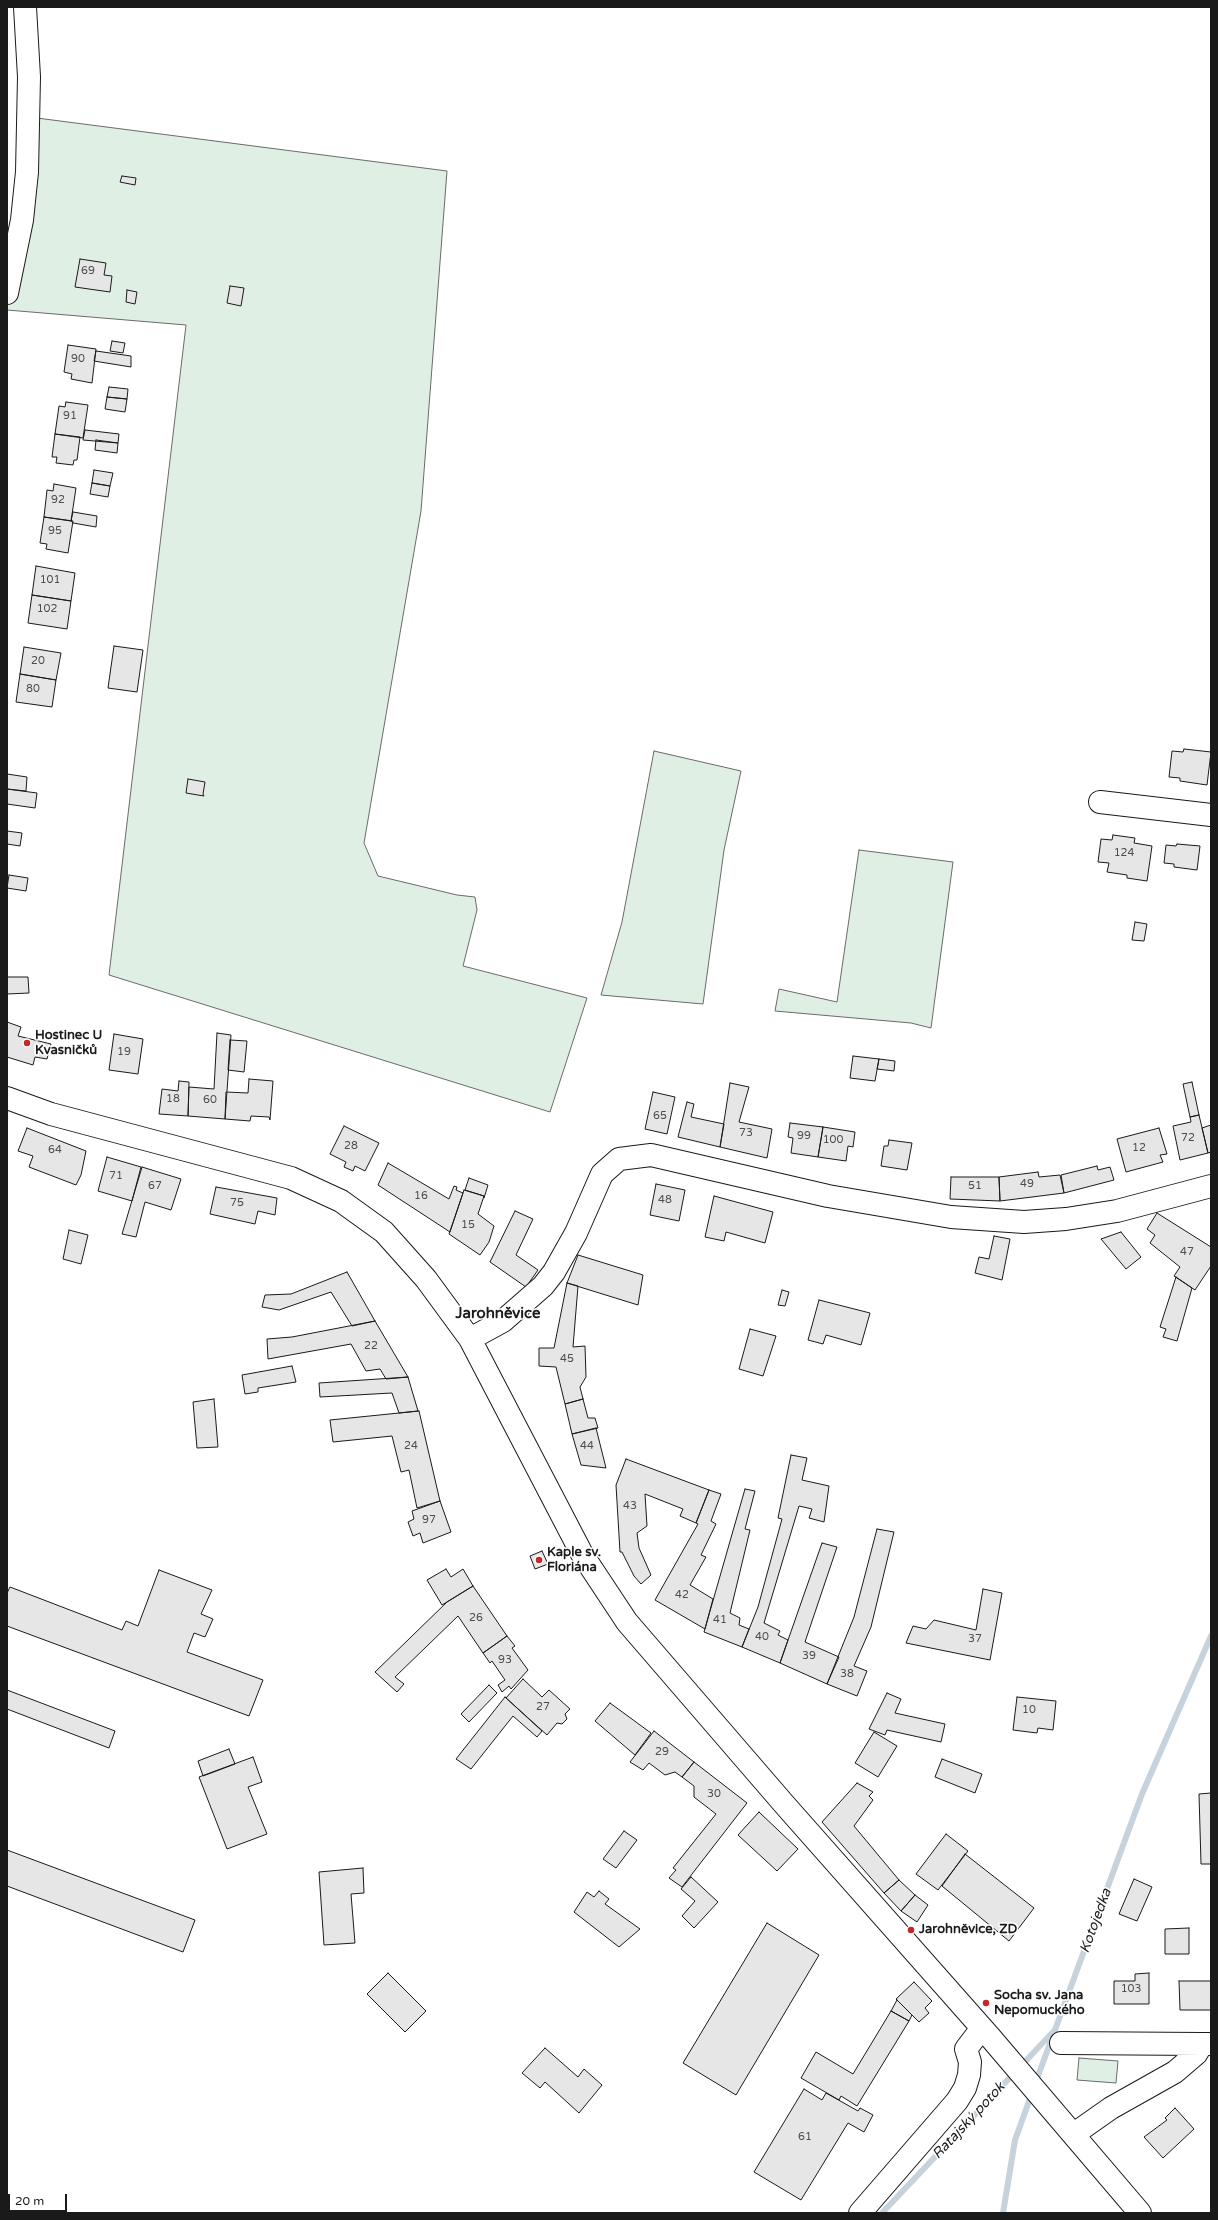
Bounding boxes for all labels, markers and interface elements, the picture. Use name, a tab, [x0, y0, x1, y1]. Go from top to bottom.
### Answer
house number: 69	[81, 264, 95, 278]
house number: 90	[71, 352, 85, 366]
house number: 91	[63, 409, 77, 423]
house number: 92	[51, 493, 65, 507]
house number: 95	[48, 524, 62, 538]
house number: 101	[40, 573, 60, 587]
house number: 102	[37, 602, 57, 616]
house number: 20	[31, 654, 45, 668]
house number: 80	[26, 682, 40, 696]
house number: 124	[1114, 846, 1134, 860]
place label: Hostinec U Kvasničků	[35, 1028, 102, 1059]
marker: Hostinec U Kvasničků	[22, 1038, 32, 1048]
house number: 19	[117, 1045, 131, 1059]
house number: 18	[166, 1092, 180, 1106]
house number: 60	[203, 1093, 217, 1107]
house number: 65	[653, 1109, 667, 1123]
house number: 73	[739, 1126, 753, 1140]
house number: 99	[797, 1129, 811, 1143]
house number: 72	[1181, 1131, 1195, 1145]
house number: 100	[823, 1133, 843, 1147]
house number: 28	[344, 1139, 358, 1153]
house number: 12	[1132, 1141, 1146, 1155]
house number: 64	[48, 1143, 62, 1157]
house number: 71	[109, 1169, 123, 1183]
house number: 49	[1020, 1177, 1034, 1191]
house number: 67	[148, 1179, 162, 1193]
house number: 51	[968, 1179, 982, 1193]
house number: 16	[414, 1189, 428, 1203]
house number: 48	[658, 1193, 672, 1207]
house number: 75	[230, 1196, 244, 1210]
house number: 15	[461, 1218, 475, 1232]
house number: 47	[1180, 1245, 1194, 1259]
district label: Jarohněvice	[456, 1305, 540, 1323]
house number: 22	[364, 1339, 378, 1353]
house number: 45	[560, 1352, 574, 1366]
house number: 24	[404, 1439, 418, 1453]
house number: 44	[580, 1439, 594, 1453]
house number: 43	[623, 1499, 637, 1513]
house number: 97	[422, 1513, 436, 1527]
place label: Kaple sv. Floriána	[547, 1545, 601, 1576]
marker: Kaple sv. Floriána	[534, 1555, 544, 1565]
house number: 42	[675, 1588, 689, 1602]
house number: 26	[469, 1611, 483, 1625]
house number: 41	[713, 1613, 727, 1627]
house number: 40	[755, 1630, 769, 1644]
house number: 37	[968, 1632, 982, 1646]
house number: 39	[802, 1649, 816, 1663]
house number: 93	[498, 1653, 512, 1667]
house number: 38	[840, 1667, 854, 1681]
house number: 27	[536, 1700, 550, 1714]
house number: 10	[1022, 1703, 1036, 1717]
house number: 29	[655, 1745, 669, 1759]
house number: 30	[707, 1787, 721, 1801]
water label: Kotojedka	[1077, 1887, 1115, 1955]
place label: Jarohněvice, ZD	[919, 1922, 1017, 1938]
marker: Jarohněvice, ZD	[906, 1925, 916, 1935]
house number: 103	[1121, 1982, 1141, 1996]
place label: Socha sv. Jana Nepomuckého	[994, 1988, 1085, 2019]
marker: Socha sv. Jana Nepomuckého	[981, 1998, 991, 2008]
water label: Ratajský potok	[929, 2079, 1009, 2163]
house number: 61	[798, 2130, 812, 2144]
scale bar	[10, 2186, 69, 2212]
text: 20 m	[15, 2194, 44, 2208]

